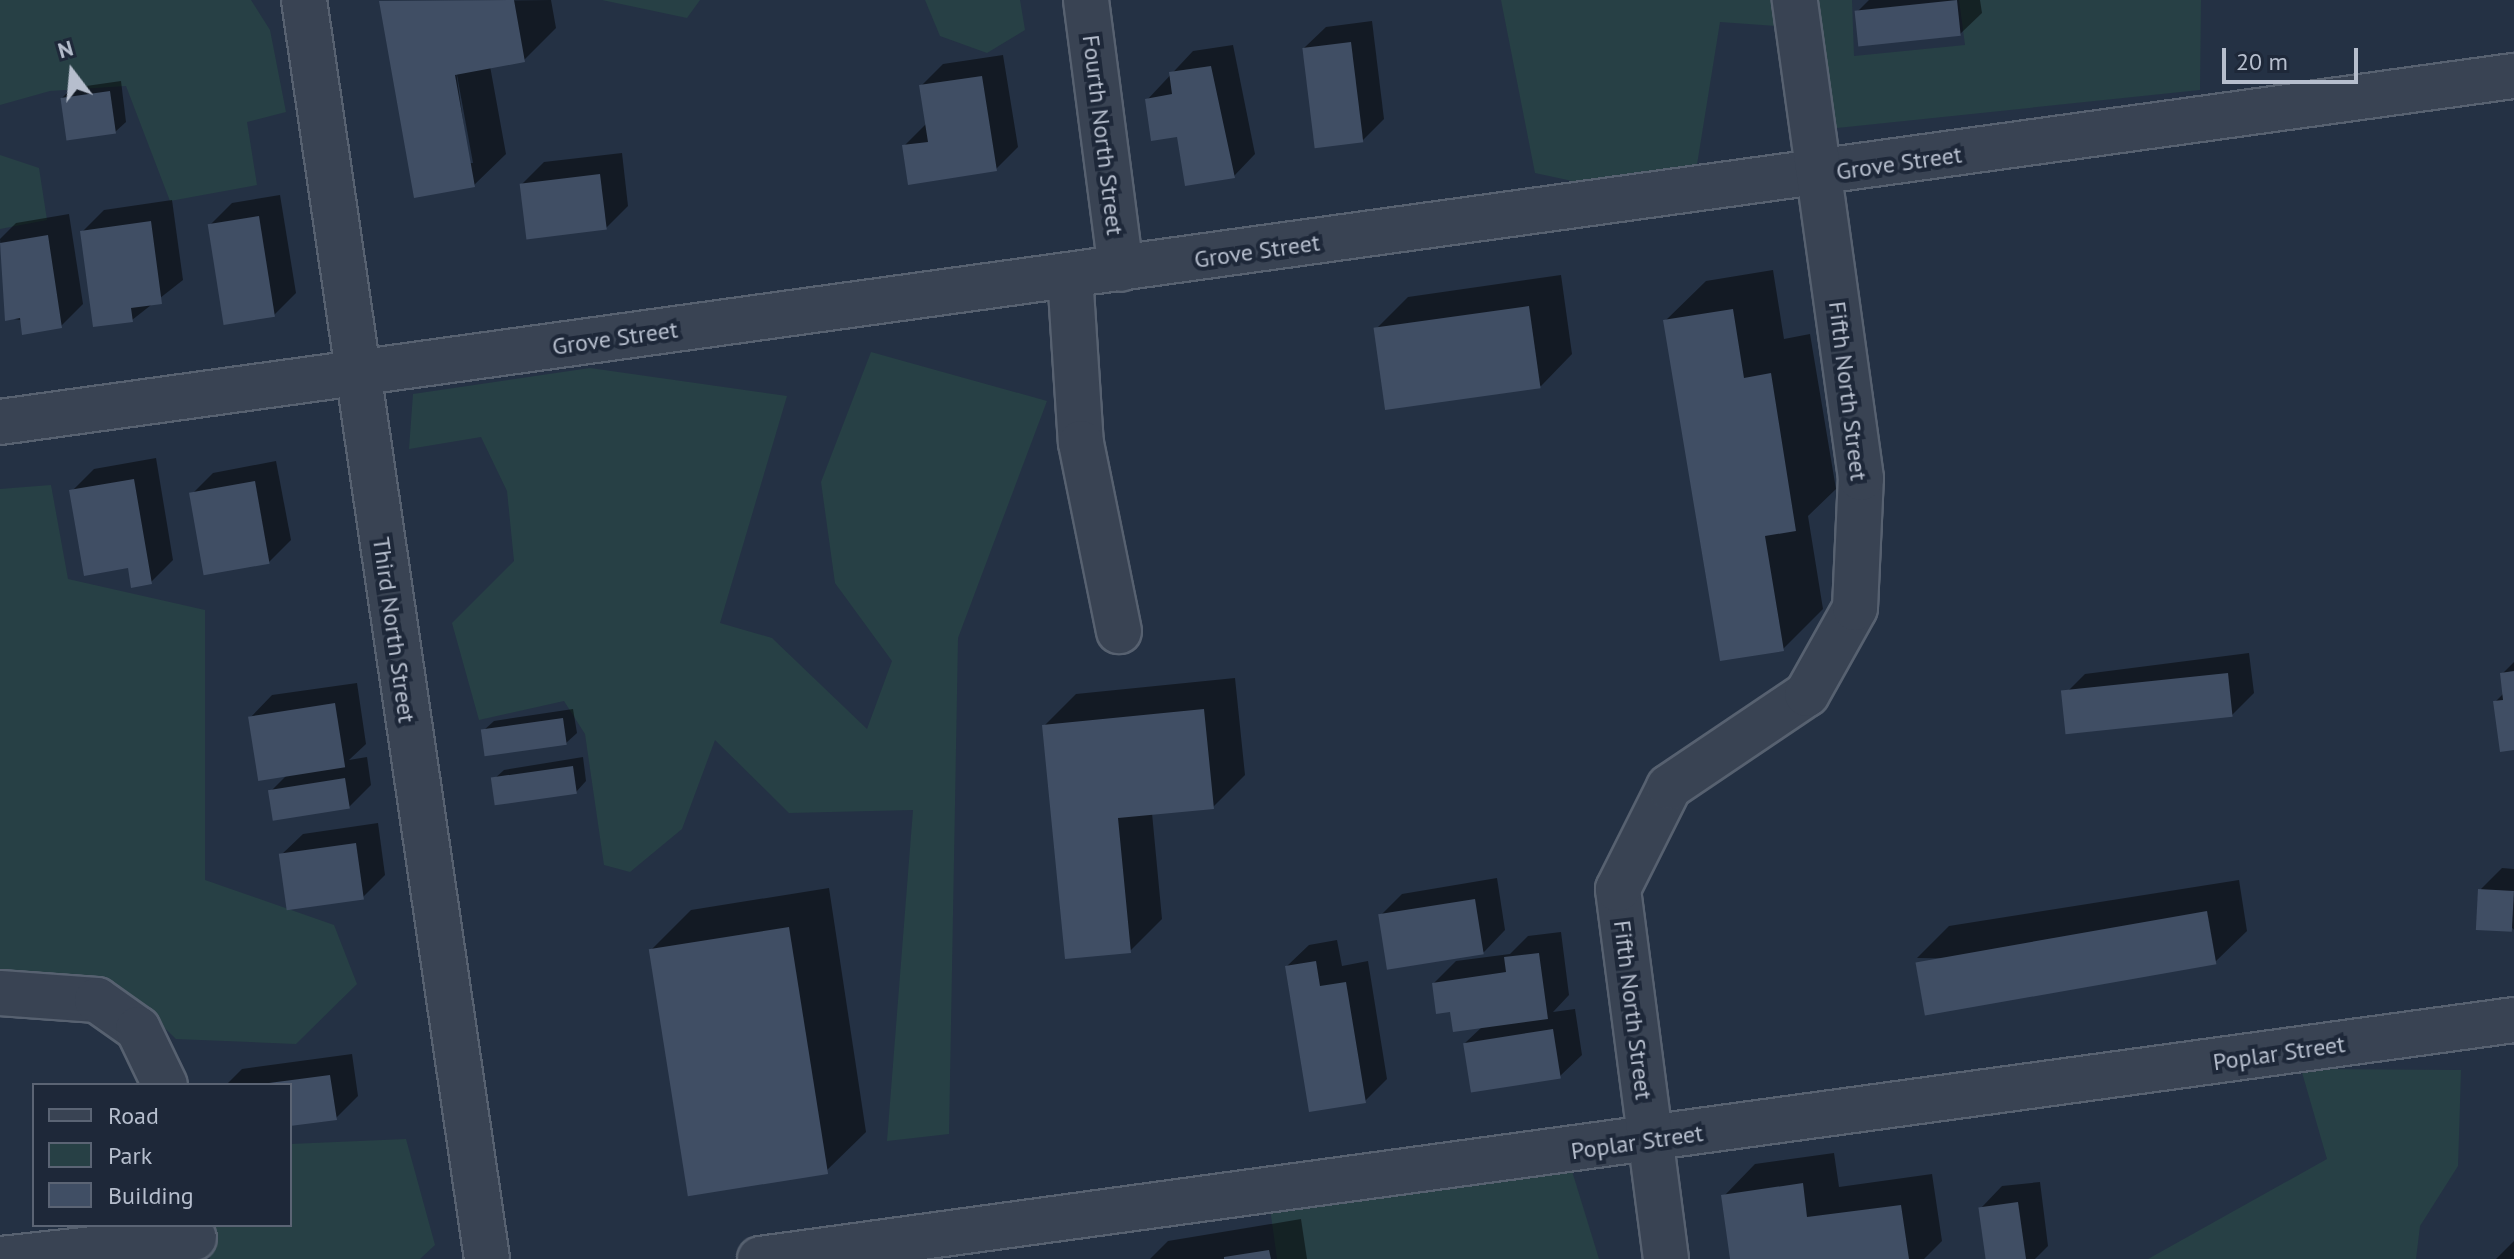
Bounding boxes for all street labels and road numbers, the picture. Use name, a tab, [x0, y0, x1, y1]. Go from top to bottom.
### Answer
street label: Fourth North Street	[1076, 33, 1130, 237]
street label: Grove Street	[1834, 140, 1964, 186]
street label: Grove Street	[1192, 228, 1322, 274]
street label: Fifth North Street	[1823, 300, 1873, 482]
street label: Grove Street	[550, 315, 680, 361]
street label: Third North Street	[367, 535, 421, 725]
street label: Fifth North Street	[1608, 919, 1658, 1101]
street label: Poplar Street	[2211, 1029, 2347, 1077]
street label: Poplar Street	[1569, 1118, 1705, 1166]

